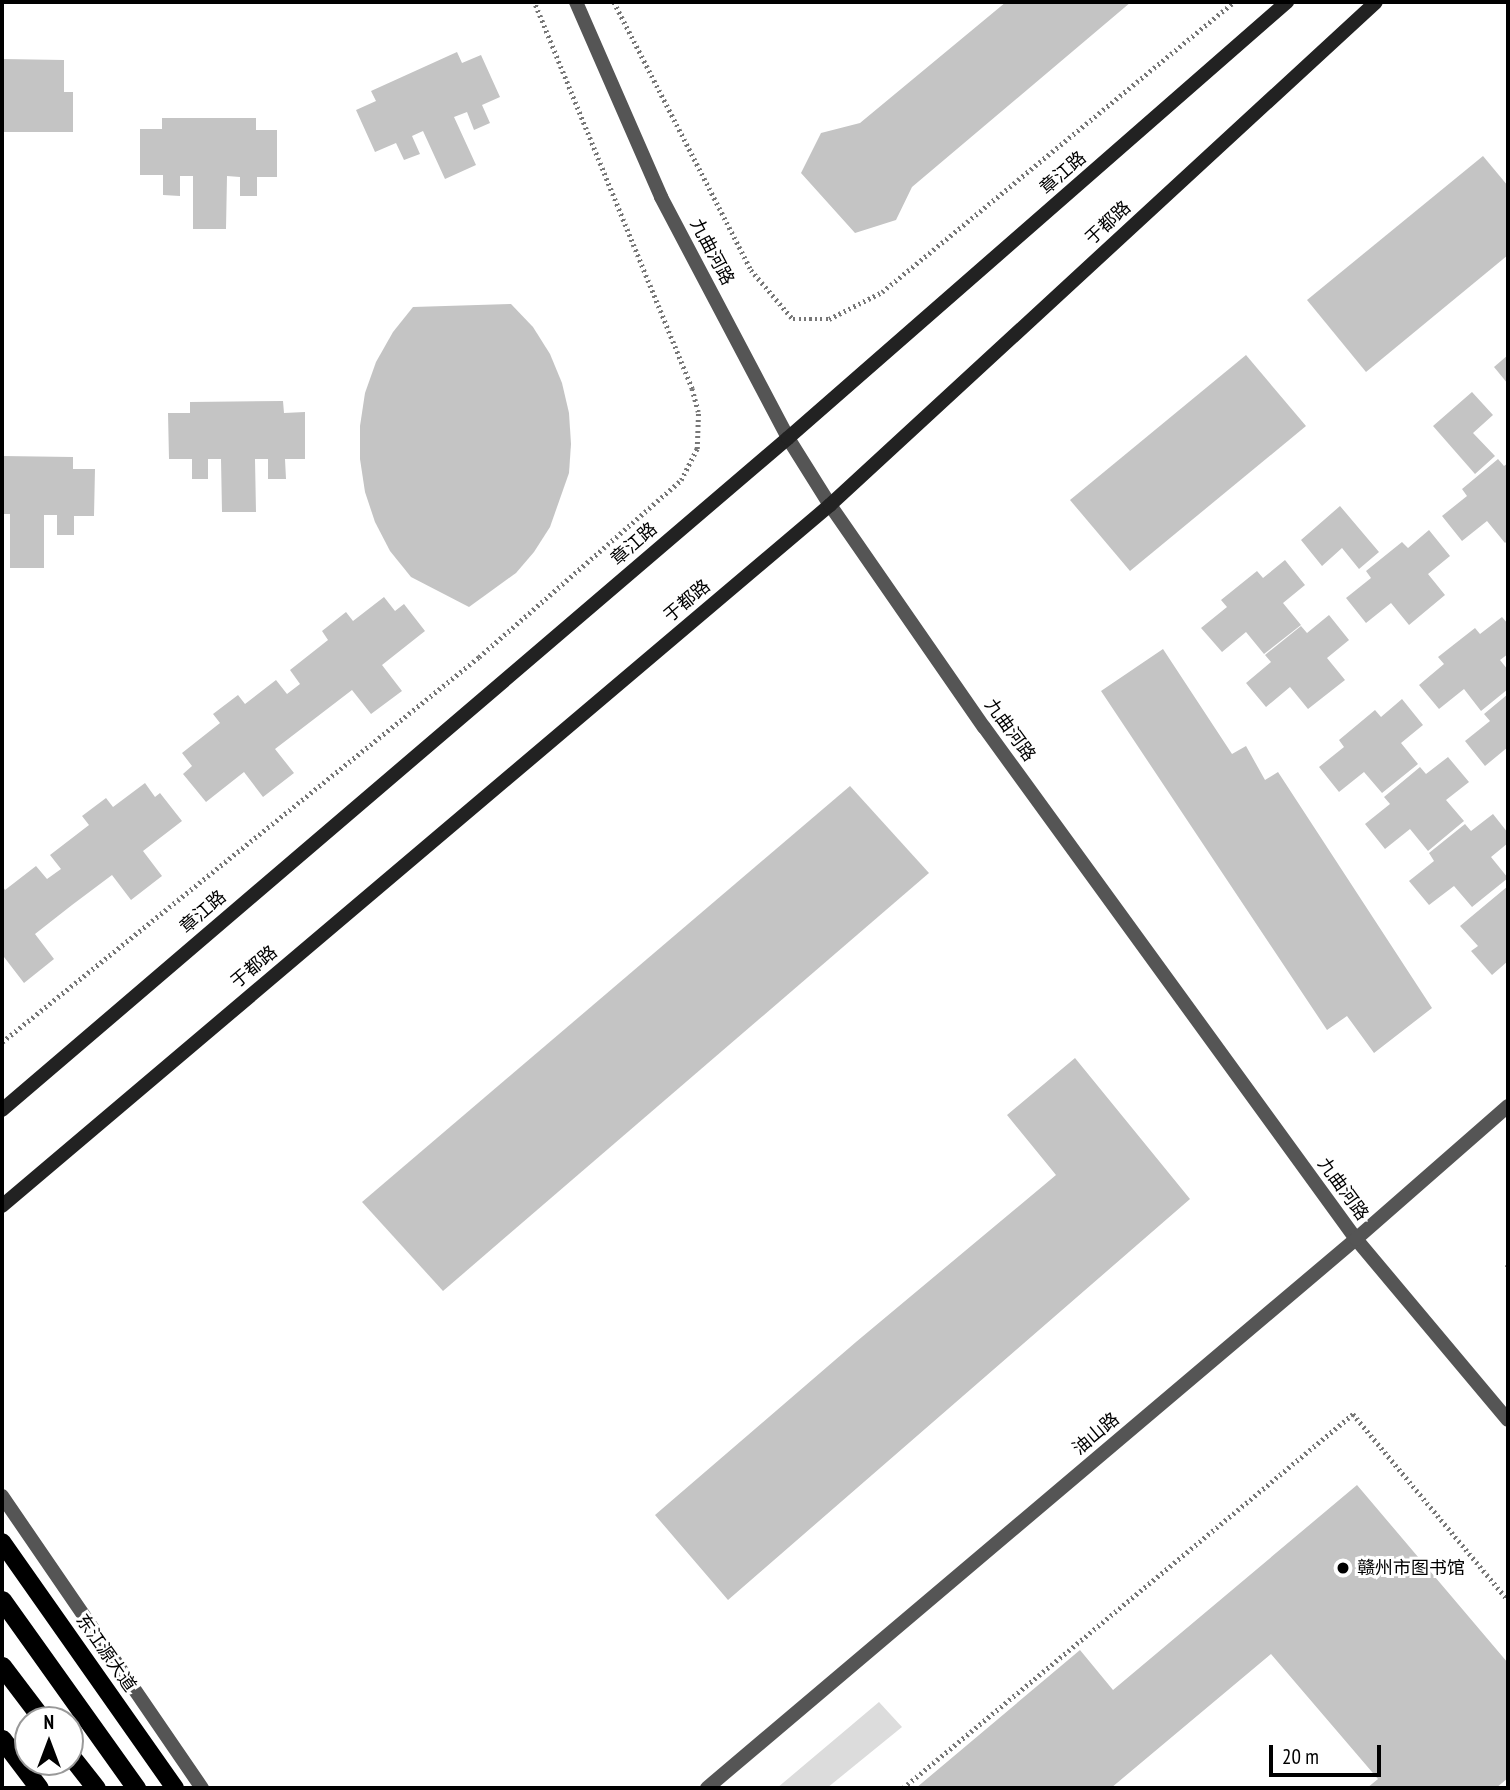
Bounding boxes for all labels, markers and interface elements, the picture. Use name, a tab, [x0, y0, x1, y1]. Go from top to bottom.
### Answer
street label: 章江路	[1036, 147, 1090, 199]
street label: 于都路	[1081, 197, 1135, 249]
street label: 九曲河路	[686, 215, 738, 289]
street label: 章江路	[607, 518, 661, 570]
street label: 于都路	[659, 575, 715, 627]
street label: 九曲河路	[980, 695, 1040, 765]
street label: 章江路	[176, 886, 230, 938]
street label: 于都路	[226, 941, 282, 993]
street label: 九曲河路	[1313, 1154, 1373, 1224]
street label: 油山路	[1068, 1408, 1124, 1460]
place label: 赣州市图书馆	[1357, 1557, 1465, 1579]
marker: 赣州市图书馆	[1335, 1560, 1351, 1576]
street label: 东江源大道	[71, 1610, 141, 1696]
north arrow	[14, 1706, 84, 1776]
text: N	[44, 1710, 54, 1734]
scale bar	[1272, 1730, 1384, 1774]
text: 20 m	[1282, 1743, 1319, 1770]

